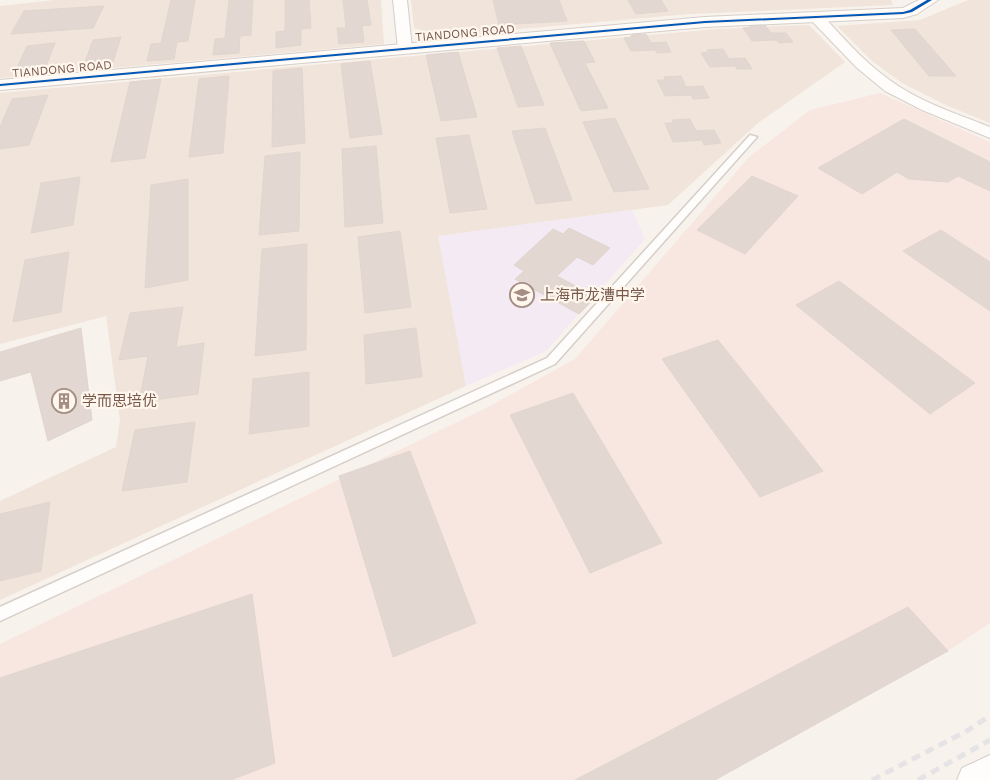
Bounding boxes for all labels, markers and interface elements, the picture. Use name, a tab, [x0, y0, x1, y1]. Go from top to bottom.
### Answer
street label: TIANDONG ROAD	[415, 22, 515, 44]
street label: TIANDONG ROAD	[12, 58, 112, 80]
school or university icon: 上海市龙漕中学	[509, 282, 535, 308]
place label: 上海市龙漕中学	[540, 286, 645, 304]
building icon: 学而思培优	[51, 388, 77, 414]
place label: 学而思培优	[82, 392, 157, 410]

